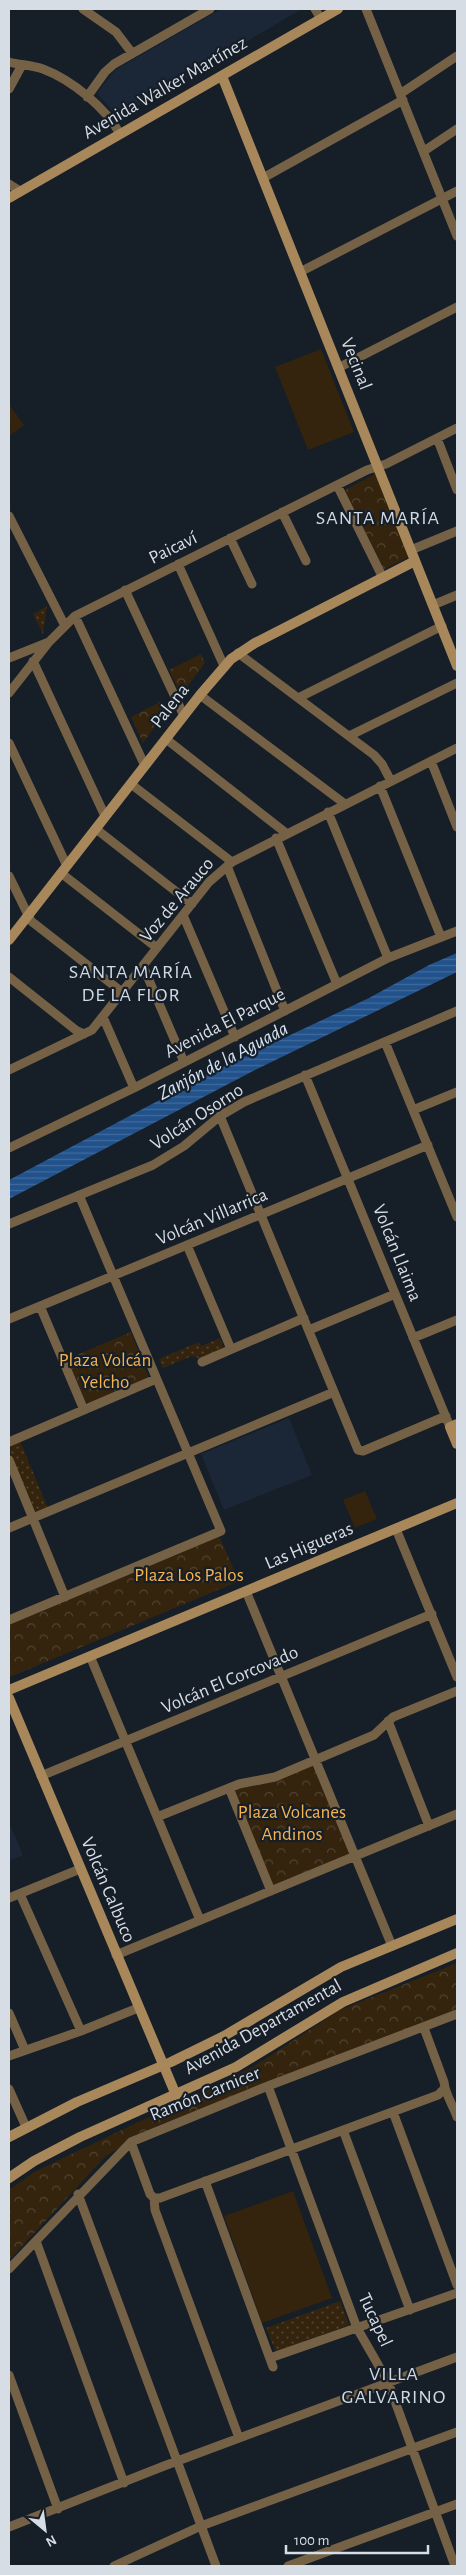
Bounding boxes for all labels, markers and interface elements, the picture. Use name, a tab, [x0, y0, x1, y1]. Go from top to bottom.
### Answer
street label: Avenida Walker Martínez	[80, 33, 250, 143]
street label: Vecinal	[337, 335, 375, 393]
district label: SANTA MARÍA	[316, 507, 440, 528]
street label: Paicaví	[146, 528, 200, 568]
street label: Palena	[147, 680, 193, 732]
street label: Voz de Arauco	[136, 854, 218, 946]
district label: SANTA MARÍA DE LA FLOR	[69, 961, 193, 1005]
street label: Avenida El Parque	[162, 984, 288, 1062]
water label: Zanjón de la Aguada	[155, 1018, 291, 1104]
street label: Volcán Osorno	[147, 1080, 247, 1154]
street label: Volcán Villarrica	[154, 1185, 271, 1249]
street label: Volcán Llaima	[369, 1202, 425, 1304]
park label: Plaza Volcán Yelcho	[59, 1351, 151, 1392]
street label: Las Higueras	[262, 1519, 356, 1573]
park label: Plaza Los Palos	[134, 1566, 244, 1585]
street label: Volcán El Corcovado	[159, 1643, 301, 1717]
park label: Plaza Volcanes Andinos	[238, 1803, 346, 1844]
street label: Volcán Calbuco	[77, 1835, 139, 1945]
street label: Avenida Departamental	[181, 1976, 345, 2078]
street label: Ramón Carnicer	[147, 2063, 263, 2125]
street label: Tucapel	[354, 2290, 396, 2350]
district label: VILLA GALVARINO	[342, 2364, 446, 2407]
north arrow	[20, 2505, 70, 2555]
scale bar	[286, 2522, 428, 2554]
text: N	[43, 2532, 58, 2549]
text: 100 m	[294, 2533, 329, 2548]

